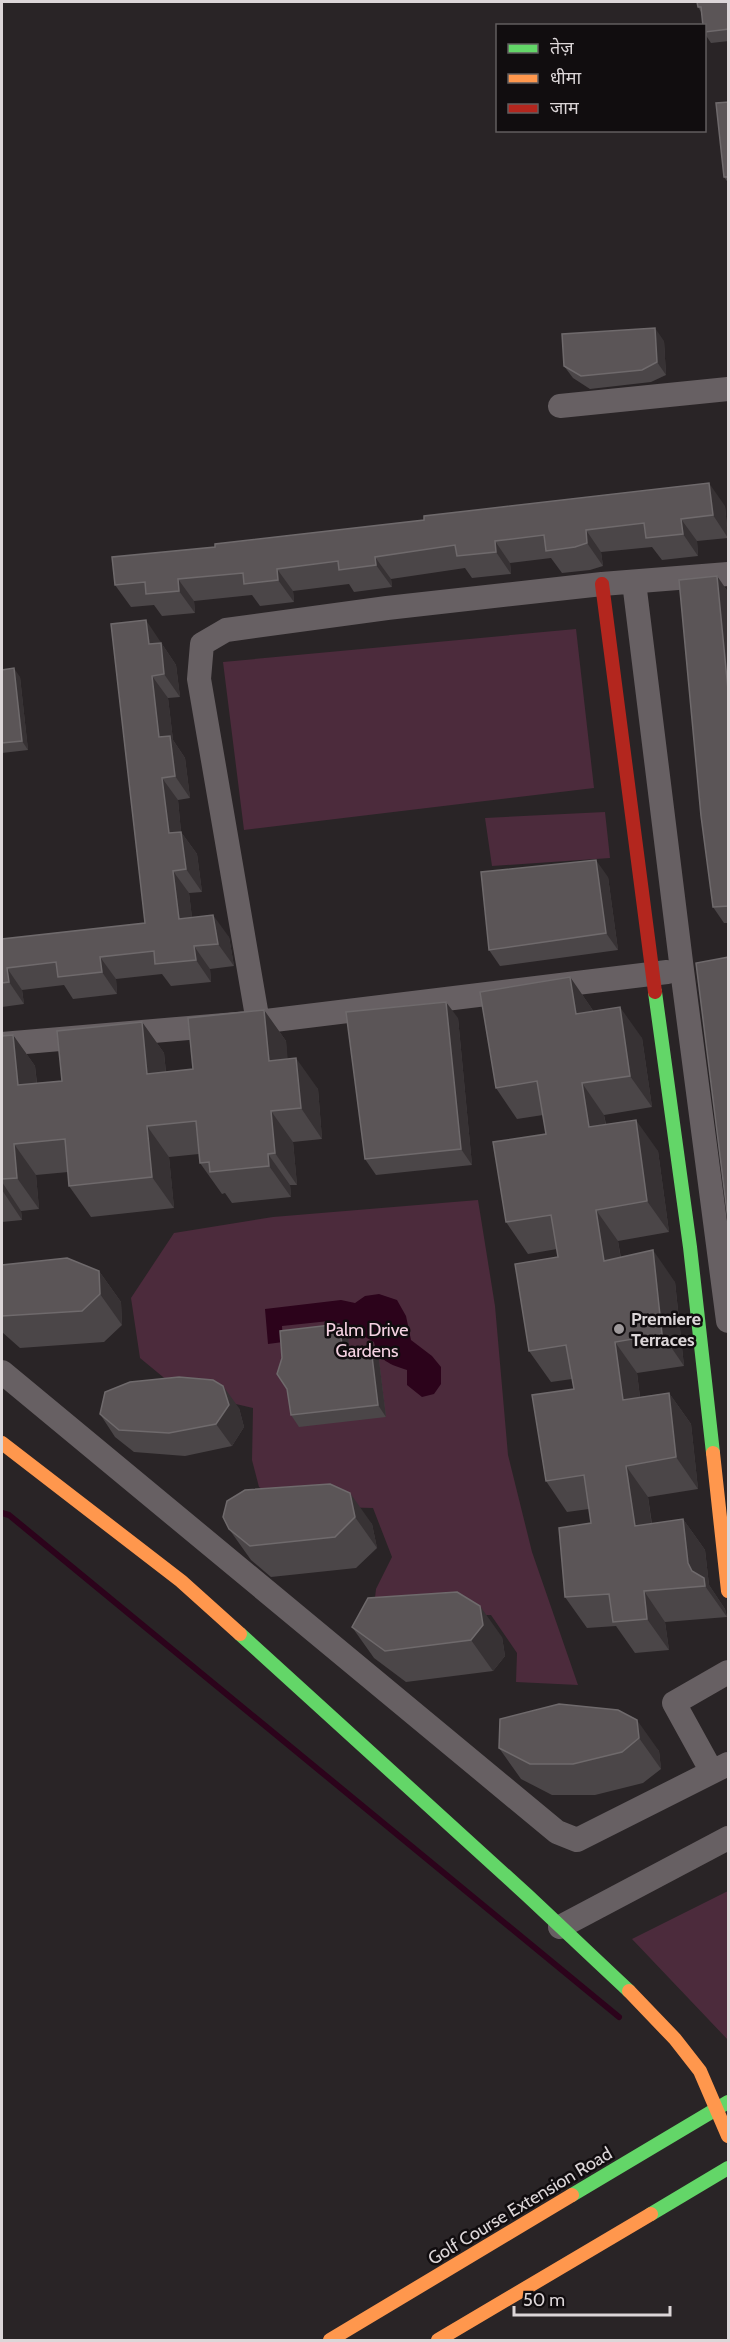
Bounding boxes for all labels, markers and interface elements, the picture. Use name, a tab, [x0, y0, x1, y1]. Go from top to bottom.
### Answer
legend	[496, 24, 706, 132]
text: तेज़	[550, 37, 574, 59]
text: धीमा	[550, 67, 581, 89]
text: जाम	[550, 97, 580, 119]
place label: Premiere Terraces	[631, 1308, 701, 1351]
park label: Palm Drive Gardens	[325, 1319, 409, 1362]
marker: Premiere Terraces	[612, 1322, 626, 1336]
street label: Golf Course Extension Road	[424, 2142, 616, 2270]
scale bar	[514, 2279, 670, 2317]
text: 50 m	[523, 2289, 565, 2311]

